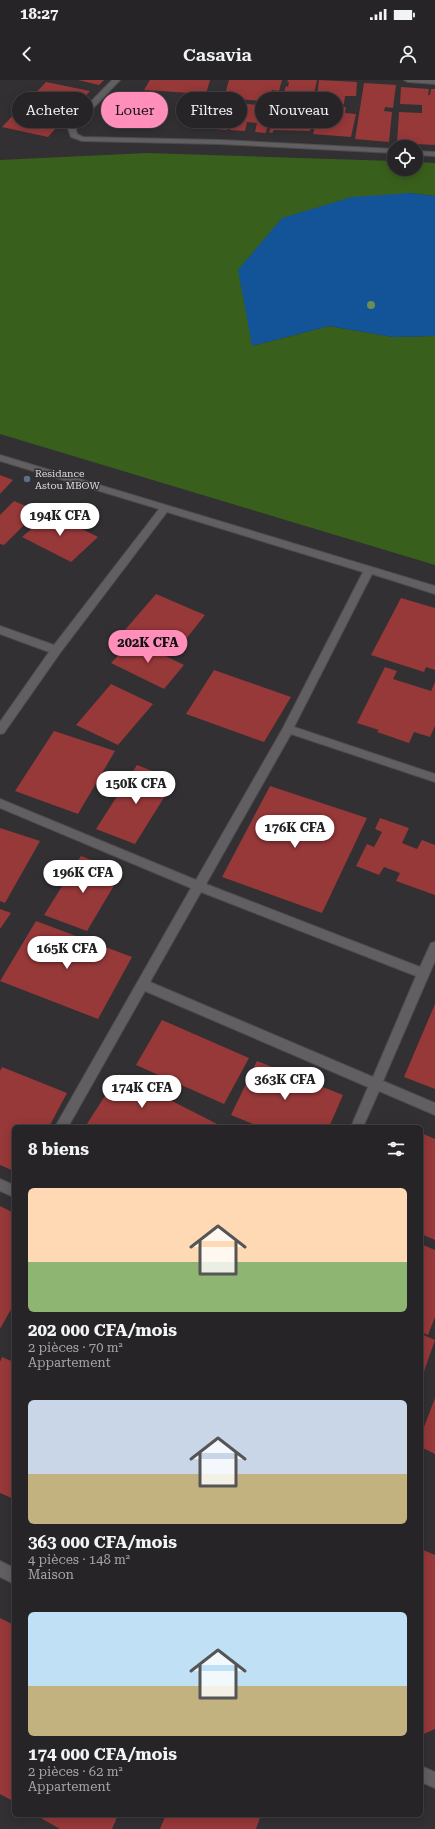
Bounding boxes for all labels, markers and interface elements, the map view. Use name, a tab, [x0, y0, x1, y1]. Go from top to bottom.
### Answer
text: 18:27	[20, 5, 58, 23]
icon: back	[16, 43, 38, 65]
icon: person	[397, 43, 419, 65]
text: Casavia	[183, 44, 252, 65]
chip: Acheter	[12, 92, 93, 128]
chip: Louer	[101, 92, 168, 128]
chip: Filtres	[176, 92, 247, 128]
chip: Nouveau	[255, 92, 343, 128]
map controls	[387, 140, 423, 176]
button: locate	[387, 140, 423, 176]
place label: Residance Astou MBOW	[35, 468, 100, 491]
marker: Residance Astou MBOW	[22, 474, 32, 484]
pin: 194K CFA	[19, 503, 101, 537]
text: 194K CFA	[29, 508, 91, 523]
pin: 202K CFA	[107, 630, 189, 664]
text: 202K CFA	[117, 635, 179, 650]
pin: 150K CFA	[95, 771, 177, 805]
text: 150K CFA	[105, 776, 167, 791]
pin: 176K CFA	[254, 815, 336, 849]
text: 176K CFA	[264, 820, 326, 835]
pin: 196K CFA	[42, 860, 124, 894]
text: 196K CFA	[52, 865, 114, 880]
pin: 165K CFA	[26, 936, 108, 970]
text: 165K CFA	[36, 941, 98, 956]
pin: 363K CFA	[244, 1067, 326, 1101]
text: 363K CFA	[254, 1072, 316, 1087]
pin: 174K CFA	[101, 1075, 183, 1109]
text: 174K CFA	[111, 1080, 173, 1095]
icon: filters	[385, 1138, 407, 1160]
text: 8 biens	[28, 1139, 89, 1159]
icon: home	[182, 1214, 254, 1286]
text: 202 000 CFA/mois	[28, 1320, 177, 1340]
text: 2 pièces · 70 m²	[28, 1340, 123, 1355]
text: Appartement	[28, 1355, 111, 1370]
icon: home	[182, 1426, 254, 1498]
text: 363 000 CFA/mois	[28, 1532, 177, 1552]
text: 4 pièces · 148 m²	[28, 1552, 130, 1567]
text: Maison	[28, 1567, 74, 1582]
icon: home	[182, 1638, 254, 1710]
text: 174 000 CFA/mois	[28, 1744, 177, 1764]
text: 2 pièces · 62 m²	[28, 1764, 123, 1779]
text: Appartement	[28, 1779, 111, 1794]

